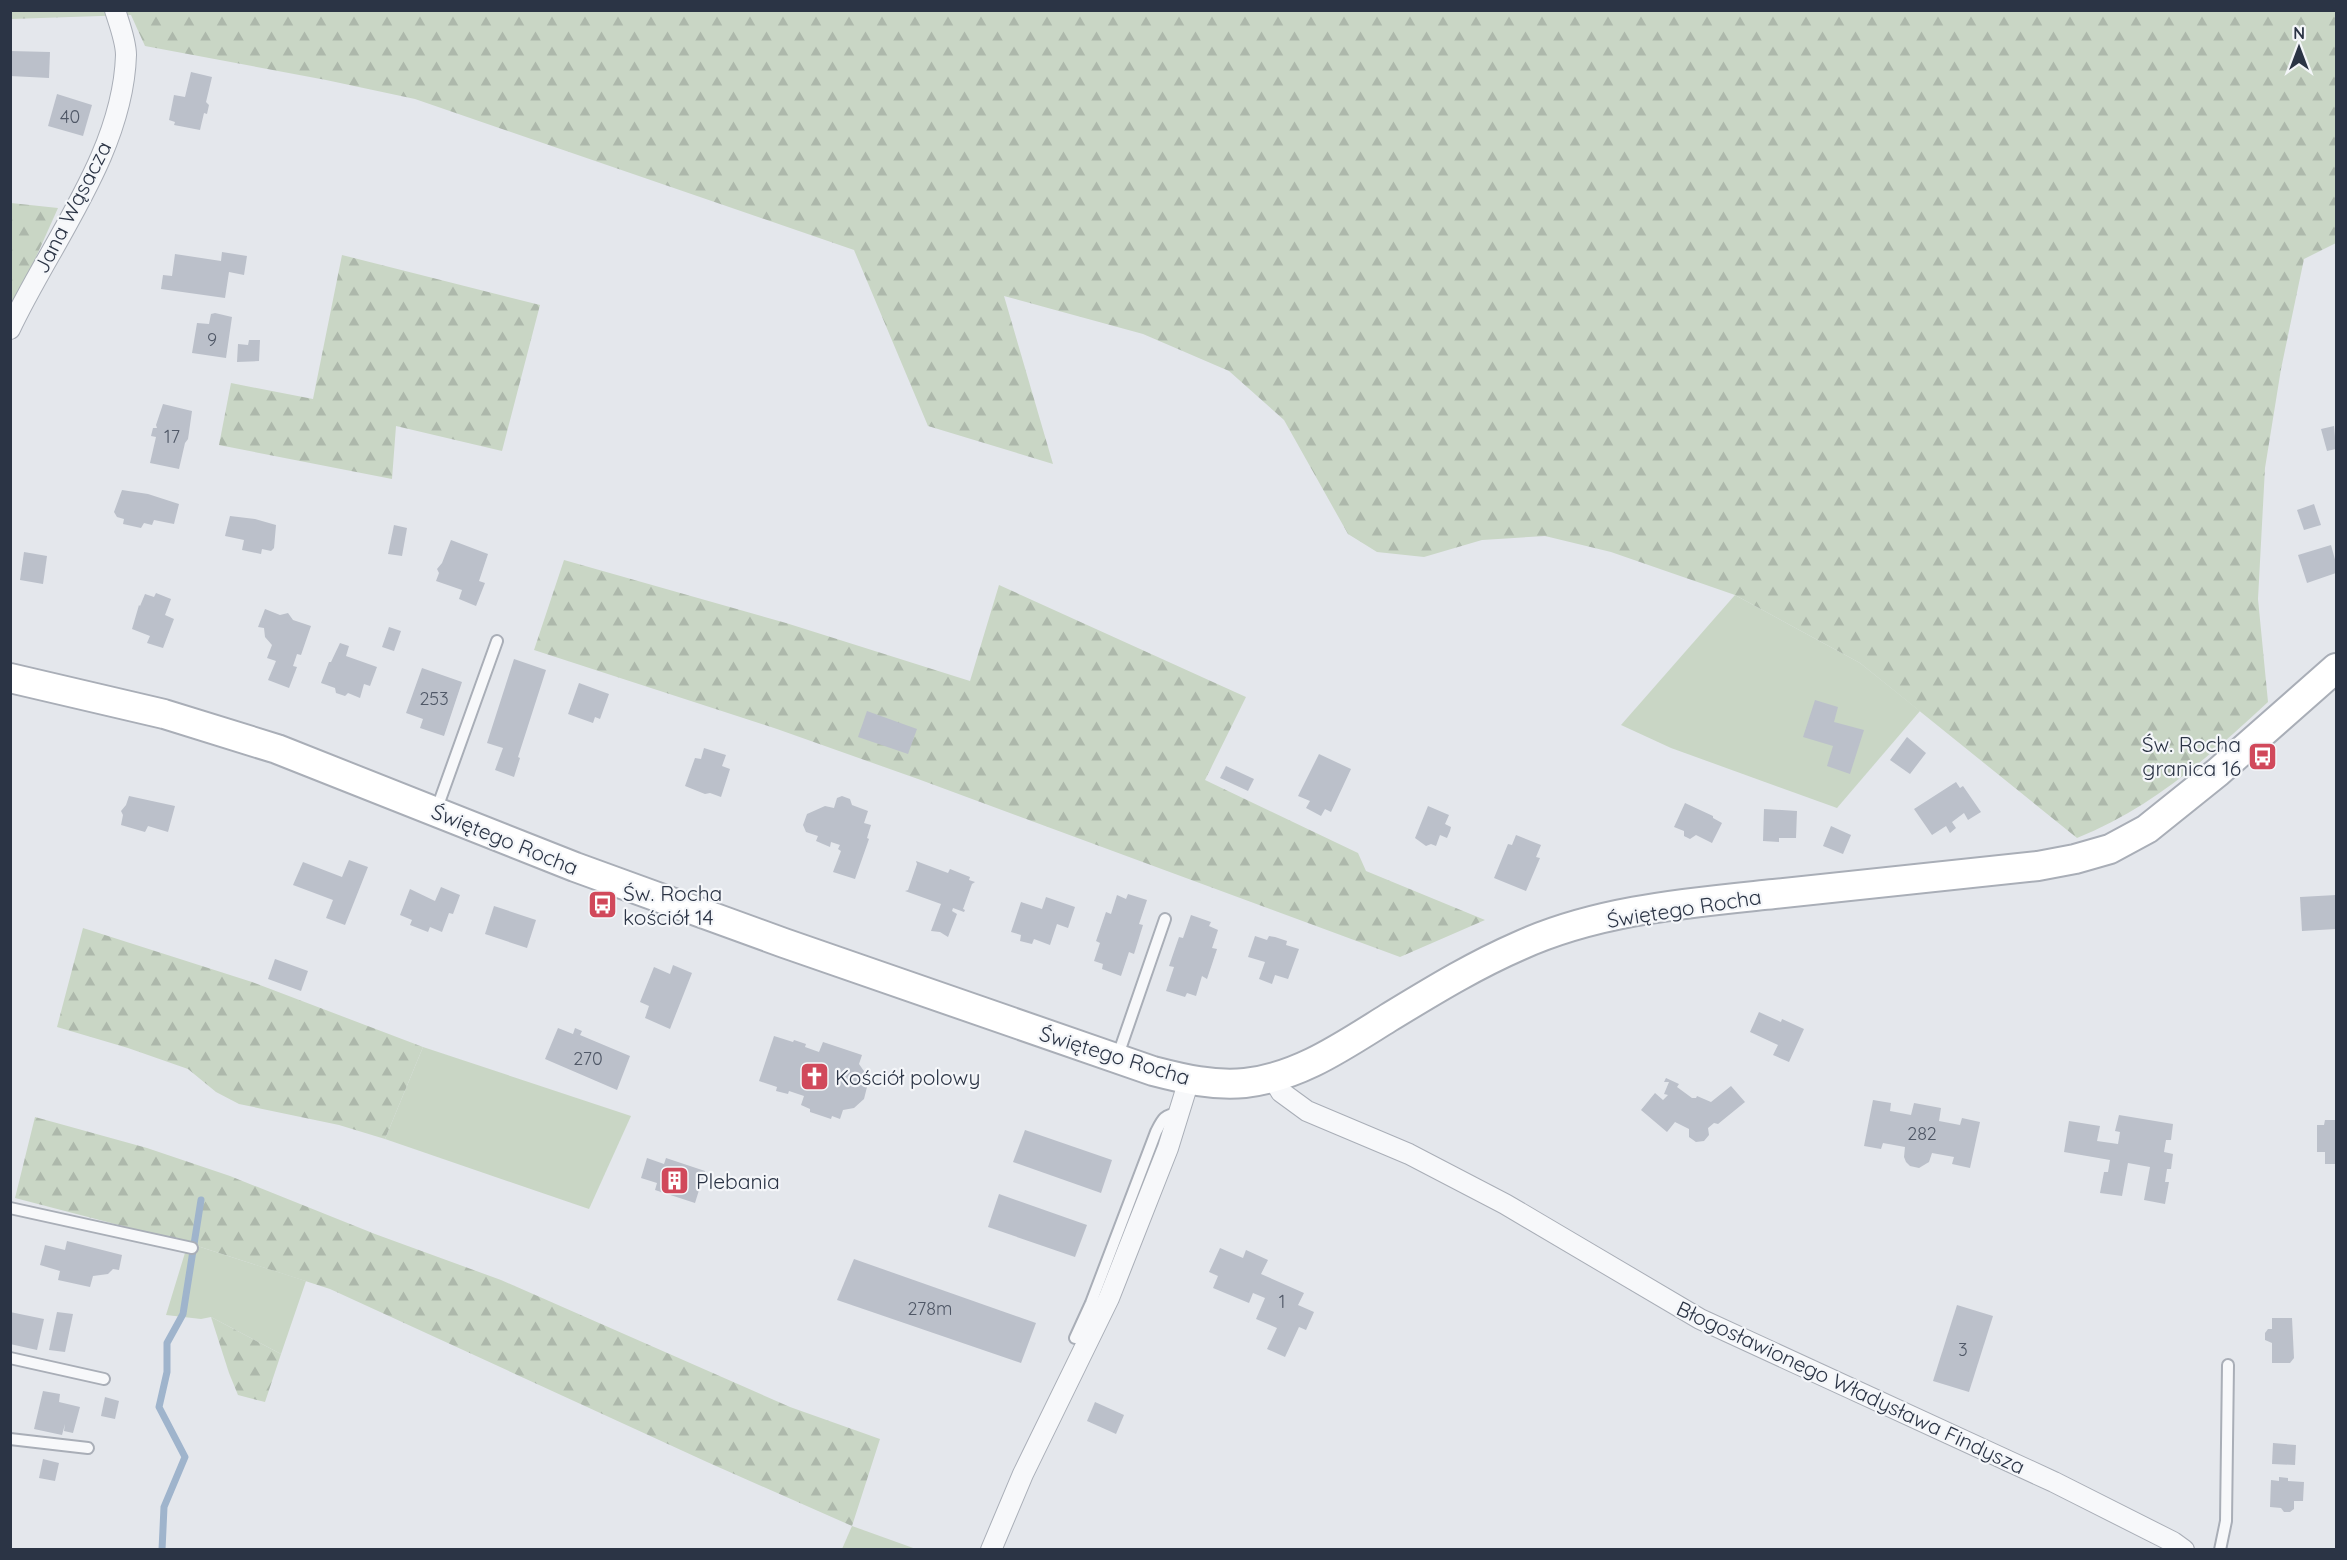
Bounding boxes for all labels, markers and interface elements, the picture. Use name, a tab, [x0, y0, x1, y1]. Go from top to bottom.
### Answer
north arrow	[2269, 18, 2329, 78]
text: N	[2293, 23, 2305, 43]
house number: 40	[60, 105, 80, 128]
street label: Jana Wąsacza	[28, 137, 116, 277]
house number: 9	[207, 328, 217, 351]
house number: 17	[164, 425, 180, 448]
house number: 253	[419, 687, 449, 710]
place label: Św. Rocha granica 16	[2142, 731, 2241, 781]
bus stop icon: Św. Rocha granica 16	[2246, 740, 2278, 772]
street label: Świętego Rocha	[428, 798, 582, 880]
place label: Św. Rocha kościół 14	[623, 880, 722, 930]
street label: Świętego Rocha	[1605, 883, 1763, 933]
bus stop icon: Św. Rocha kościół 14	[586, 889, 618, 921]
street label: Świętego Rocha	[1037, 1020, 1193, 1090]
house number: 270	[573, 1047, 603, 1070]
church icon: Kościół polowy	[798, 1061, 830, 1093]
place label: Kościół polowy	[835, 1064, 980, 1090]
house number: 282	[1907, 1122, 1937, 1145]
building icon: Plebania	[659, 1165, 691, 1197]
place label: Plebania	[696, 1168, 780, 1194]
house number: 1	[1279, 1290, 1285, 1313]
street label: Błogosławionego Władysława Findysza	[1673, 1295, 2029, 1479]
house number: 278m	[907, 1297, 953, 1320]
house number: 3	[1958, 1338, 1968, 1361]

